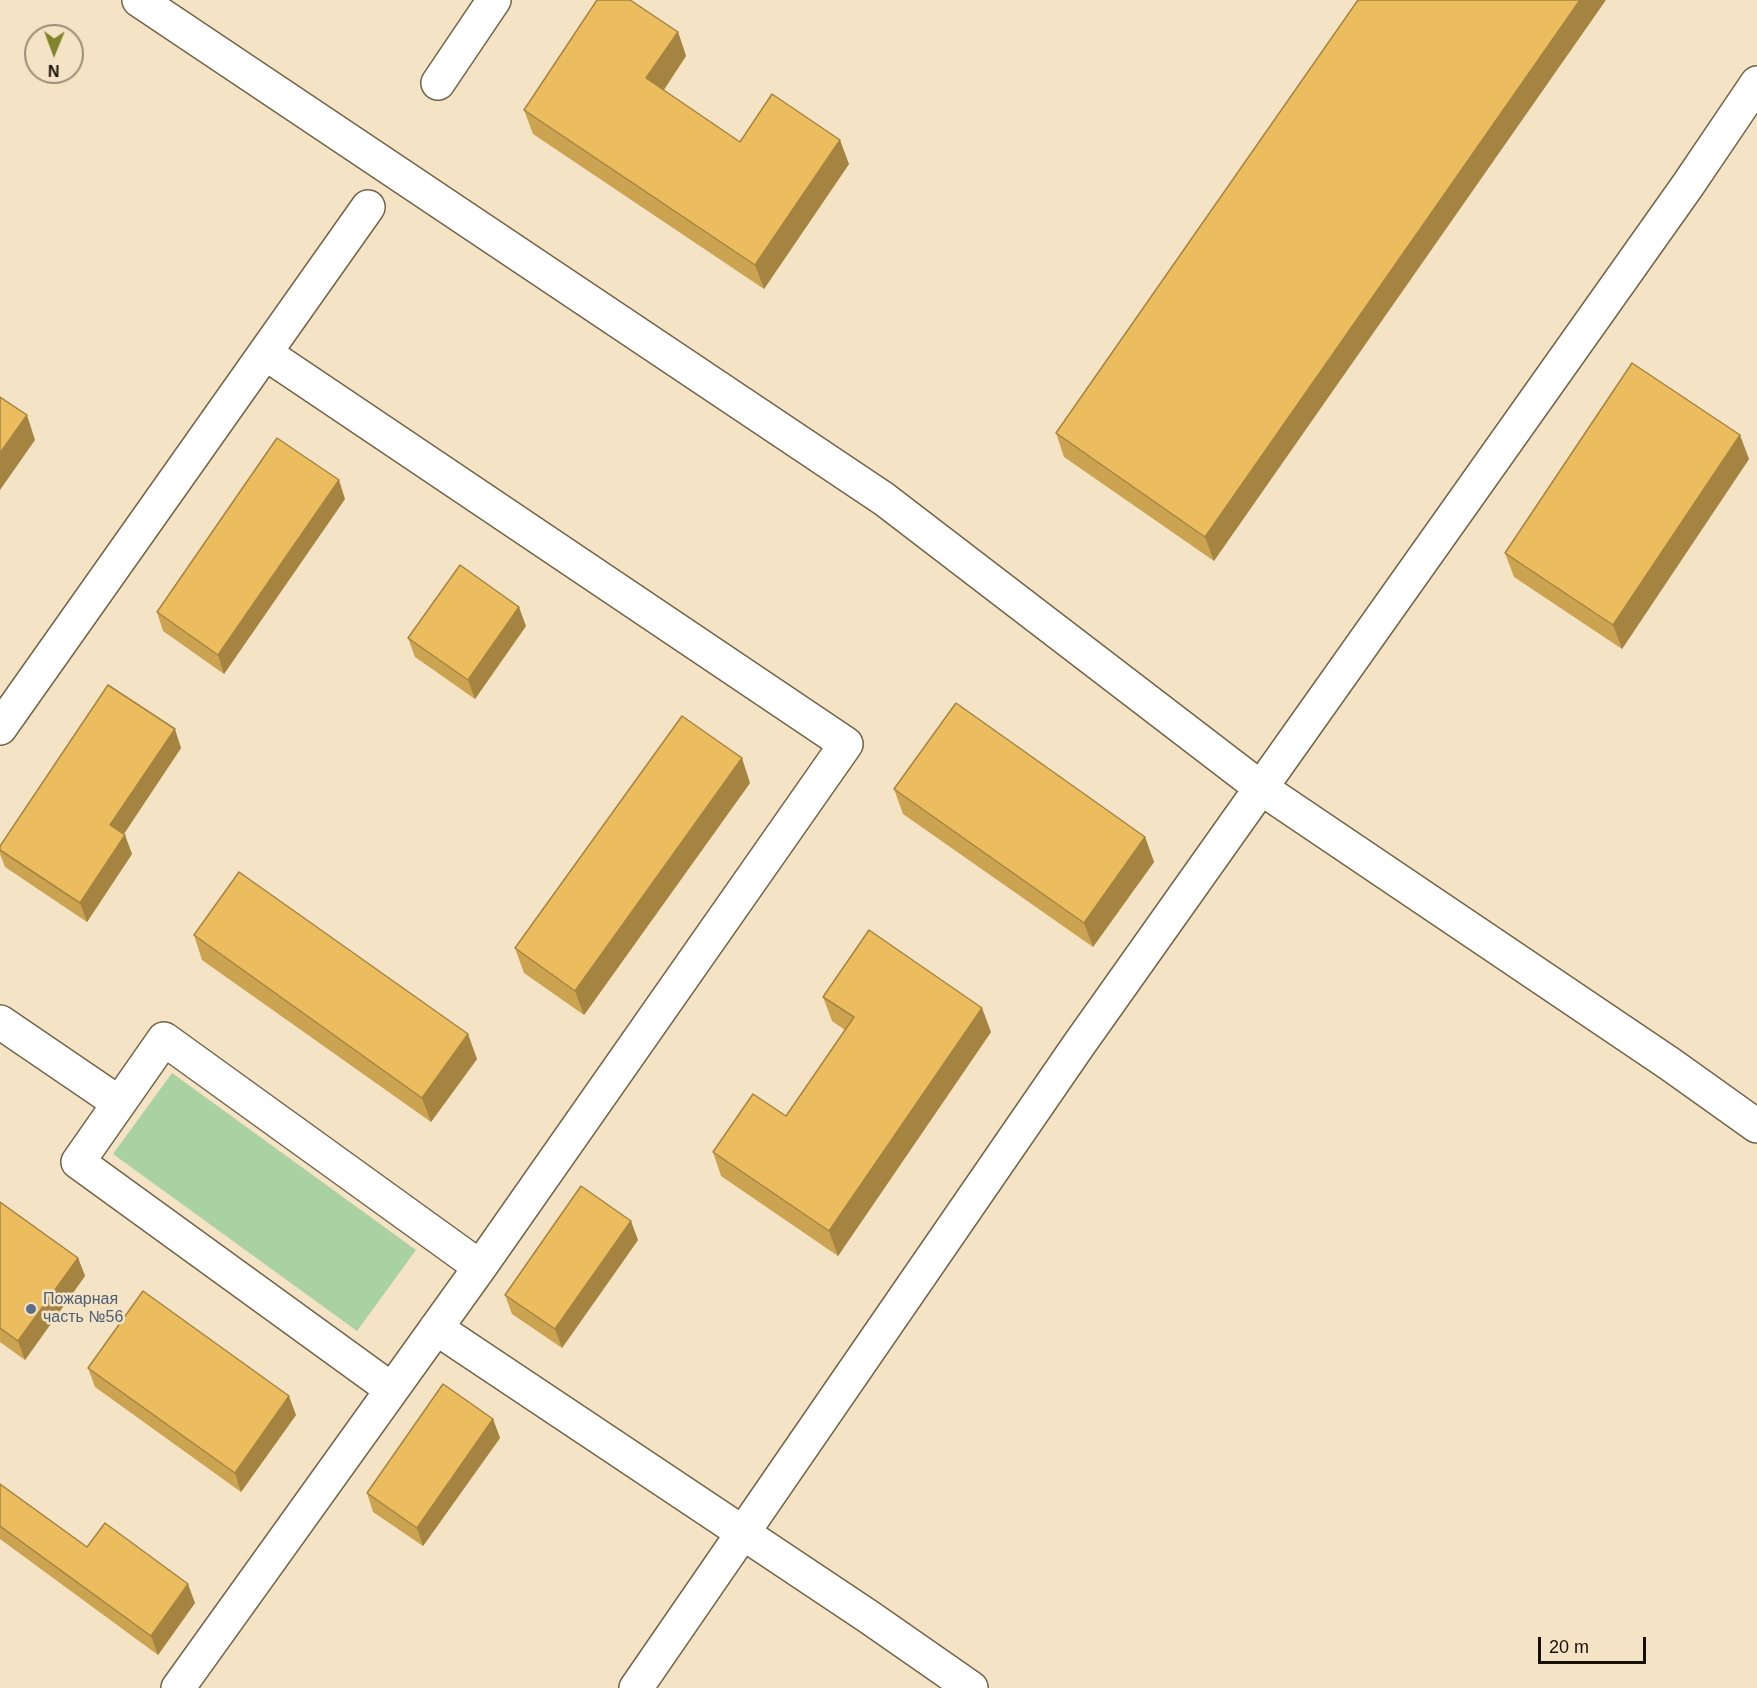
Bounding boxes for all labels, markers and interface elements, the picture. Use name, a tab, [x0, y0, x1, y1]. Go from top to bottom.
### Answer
north arrow	[24, 24, 84, 84]
text: N	[48, 62, 60, 79]
place label: Пожарная часть №56	[43, 1290, 123, 1328]
marker: Пожарная часть №56	[24, 1302, 38, 1316]
scale bar	[1541, 1625, 1649, 1663]
text: 20 m	[1549, 1637, 1589, 1657]

